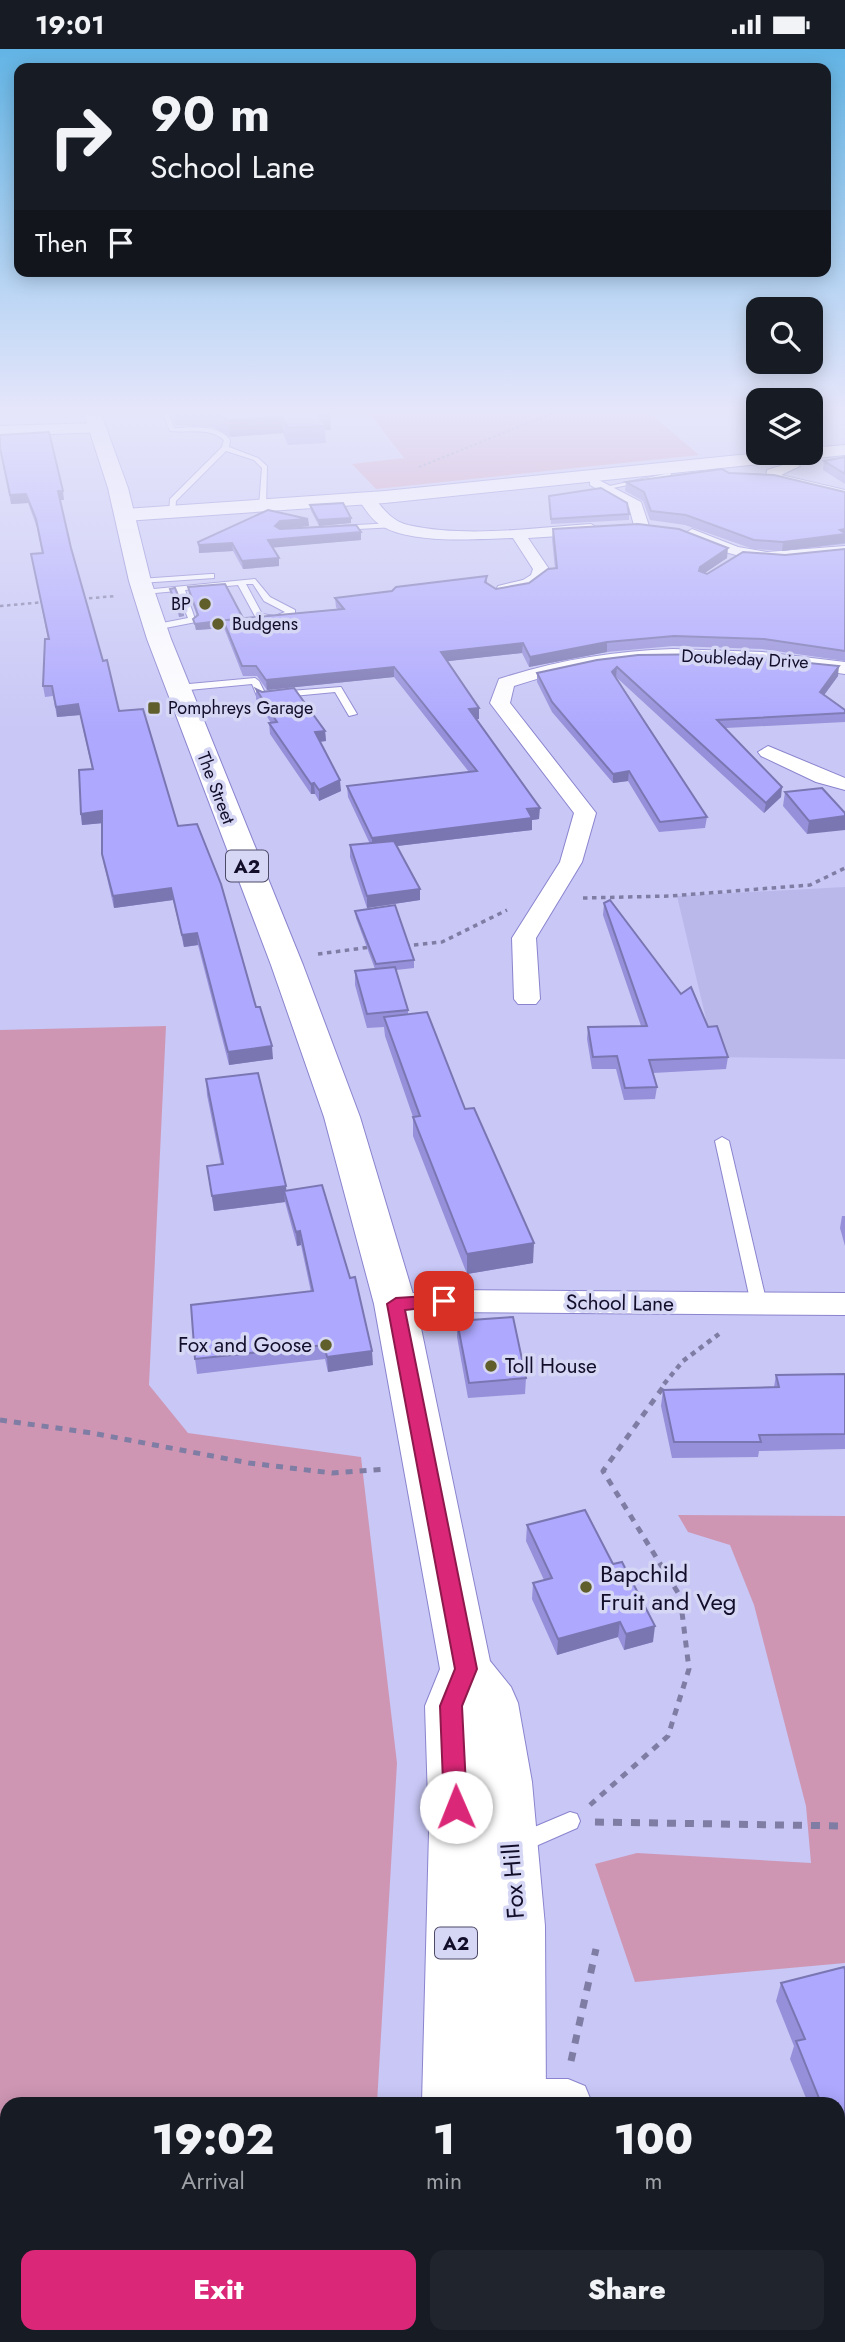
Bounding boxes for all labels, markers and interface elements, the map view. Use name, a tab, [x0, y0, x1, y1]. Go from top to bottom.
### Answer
text: 19:01	[35, 6, 104, 44]
text: 90 m	[150, 79, 270, 149]
icon: right	[35, 91, 126, 182]
text: School Lane	[150, 144, 315, 190]
text: Then	[35, 224, 88, 262]
icon: arrive	[102, 224, 140, 262]
map controls	[746, 297, 823, 465]
button: search	[746, 297, 823, 374]
button: layers	[746, 388, 823, 465]
place label: BP	[171, 591, 191, 617]
marker: BP	[197, 596, 213, 612]
place label: Budgens	[232, 611, 298, 637]
marker: Budgens	[210, 616, 226, 632]
street label: Doubleday Drive	[681, 643, 809, 675]
place label: Pomphreys Garage	[168, 695, 313, 721]
marker: Pomphreys Garage	[146, 700, 162, 716]
street label: The Street	[190, 748, 242, 828]
road number: A2	[226, 851, 268, 881]
pin	[414, 1271, 474, 1331]
icon: arrive	[425, 1282, 463, 1320]
street label: School Lane	[566, 1287, 674, 1319]
place label: Fox and Goose	[178, 1330, 312, 1360]
marker: Fox and Goose	[318, 1337, 334, 1353]
place label: Toll House	[505, 1351, 597, 1381]
marker: Toll House	[483, 1358, 499, 1374]
place label: Bapchild Fruit and Veg	[600, 1556, 737, 1619]
marker: Bapchild Fruit and Veg	[578, 1579, 594, 1595]
position arrow	[419, 1770, 493, 1844]
street label: Fox Hill	[493, 1842, 533, 1920]
road number: A2	[435, 1927, 477, 1959]
text: 19:02	[152, 2109, 274, 2170]
text: 1	[433, 2109, 455, 2170]
text: 100	[614, 2109, 693, 2170]
text: Arrival	[181, 2164, 245, 2198]
text: min	[426, 2164, 462, 2198]
text: m	[645, 2164, 662, 2198]
button: Exit	[21, 2250, 416, 2330]
button: Share	[430, 2250, 824, 2330]

